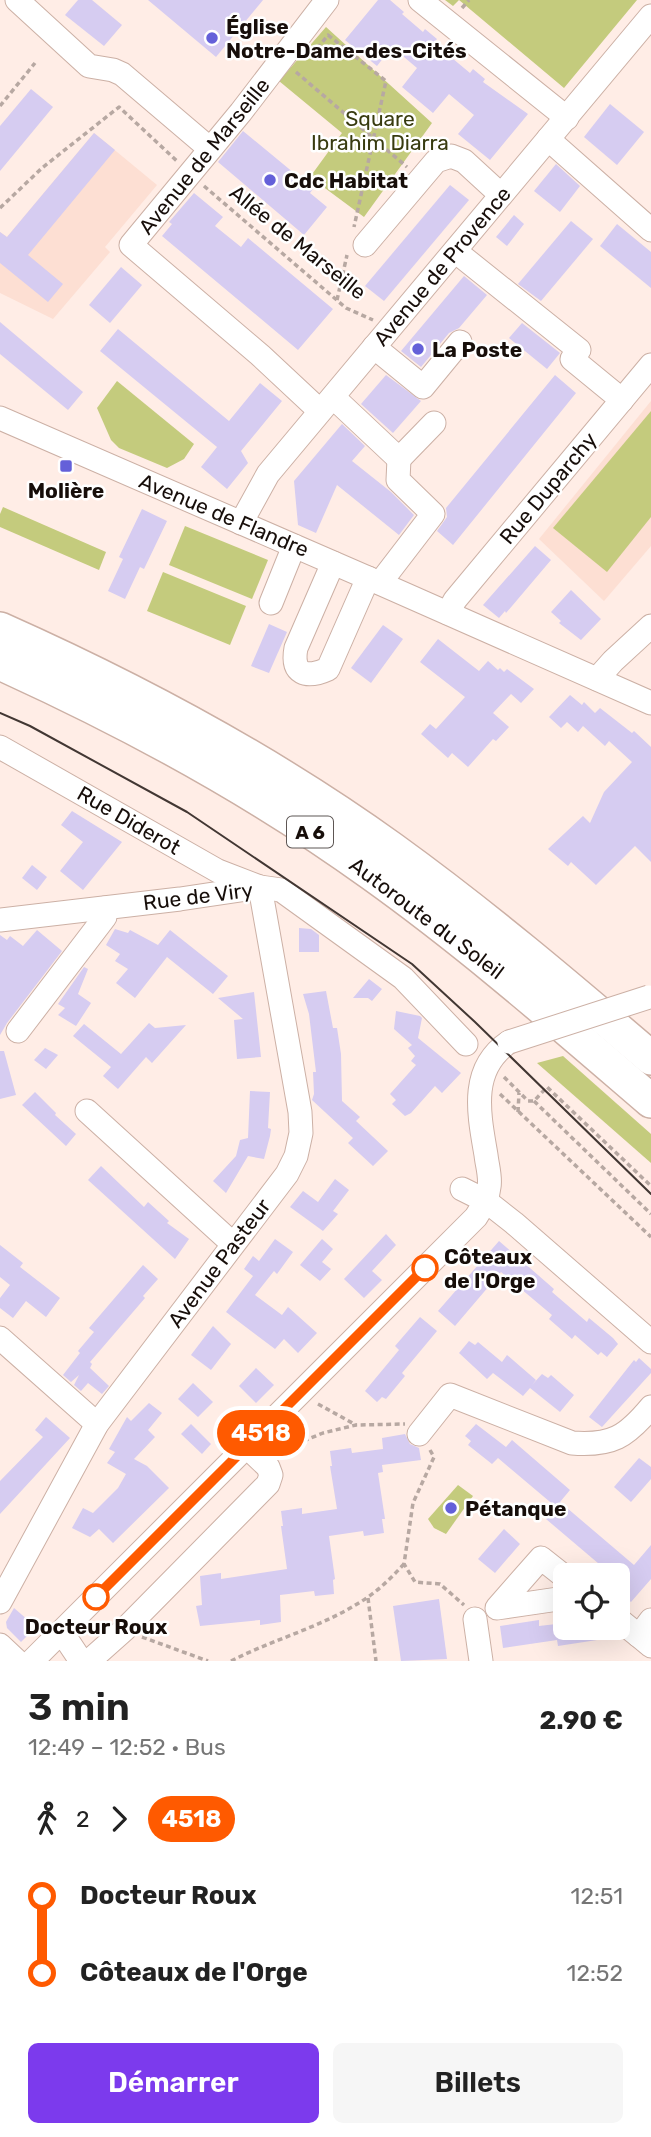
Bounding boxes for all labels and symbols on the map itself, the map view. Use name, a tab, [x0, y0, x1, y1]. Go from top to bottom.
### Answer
place label: Église Notre-Dame-des-Cités	[226, 14, 467, 63]
marker: Église Notre-Dame-des-Cités	[204, 30, 220, 46]
street label: Avenue de Marseille	[133, 73, 275, 239]
park label: Square Ibrahim Diarra	[311, 106, 449, 155]
place label: Cdc Habitat	[284, 168, 408, 193]
marker: Cdc Habitat	[262, 172, 278, 188]
street label: Allée de Marseille	[225, 179, 371, 305]
street label: Avenue de Provence	[368, 181, 516, 351]
place label: La Poste	[432, 337, 522, 362]
marker: La Poste	[410, 341, 426, 357]
street label: Rue Duparchy	[494, 427, 602, 549]
marker: Molière	[58, 458, 74, 474]
street label: Avenue de Flandre	[135, 468, 313, 562]
place label: Molière	[28, 478, 104, 503]
street label: Rue Diderot	[73, 780, 185, 860]
road number: A 6	[287, 817, 333, 848]
street label: Autoroute du Soleil	[345, 852, 509, 984]
street label: Rue de Viry	[142, 877, 255, 915]
street label: Avenue Pasteur	[162, 1194, 276, 1332]
place label: Côteaux de l'Orge	[444, 1244, 535, 1293]
marker: Côteaux de l'Orge	[412, 1255, 438, 1281]
line badge: 4518	[212, 1410, 310, 1456]
place label: Pétanque	[465, 1496, 566, 1521]
marker: Pétanque	[443, 1500, 459, 1516]
marker: Docteur Roux	[83, 1584, 109, 1610]
place label: Docteur Roux	[25, 1614, 168, 1639]

